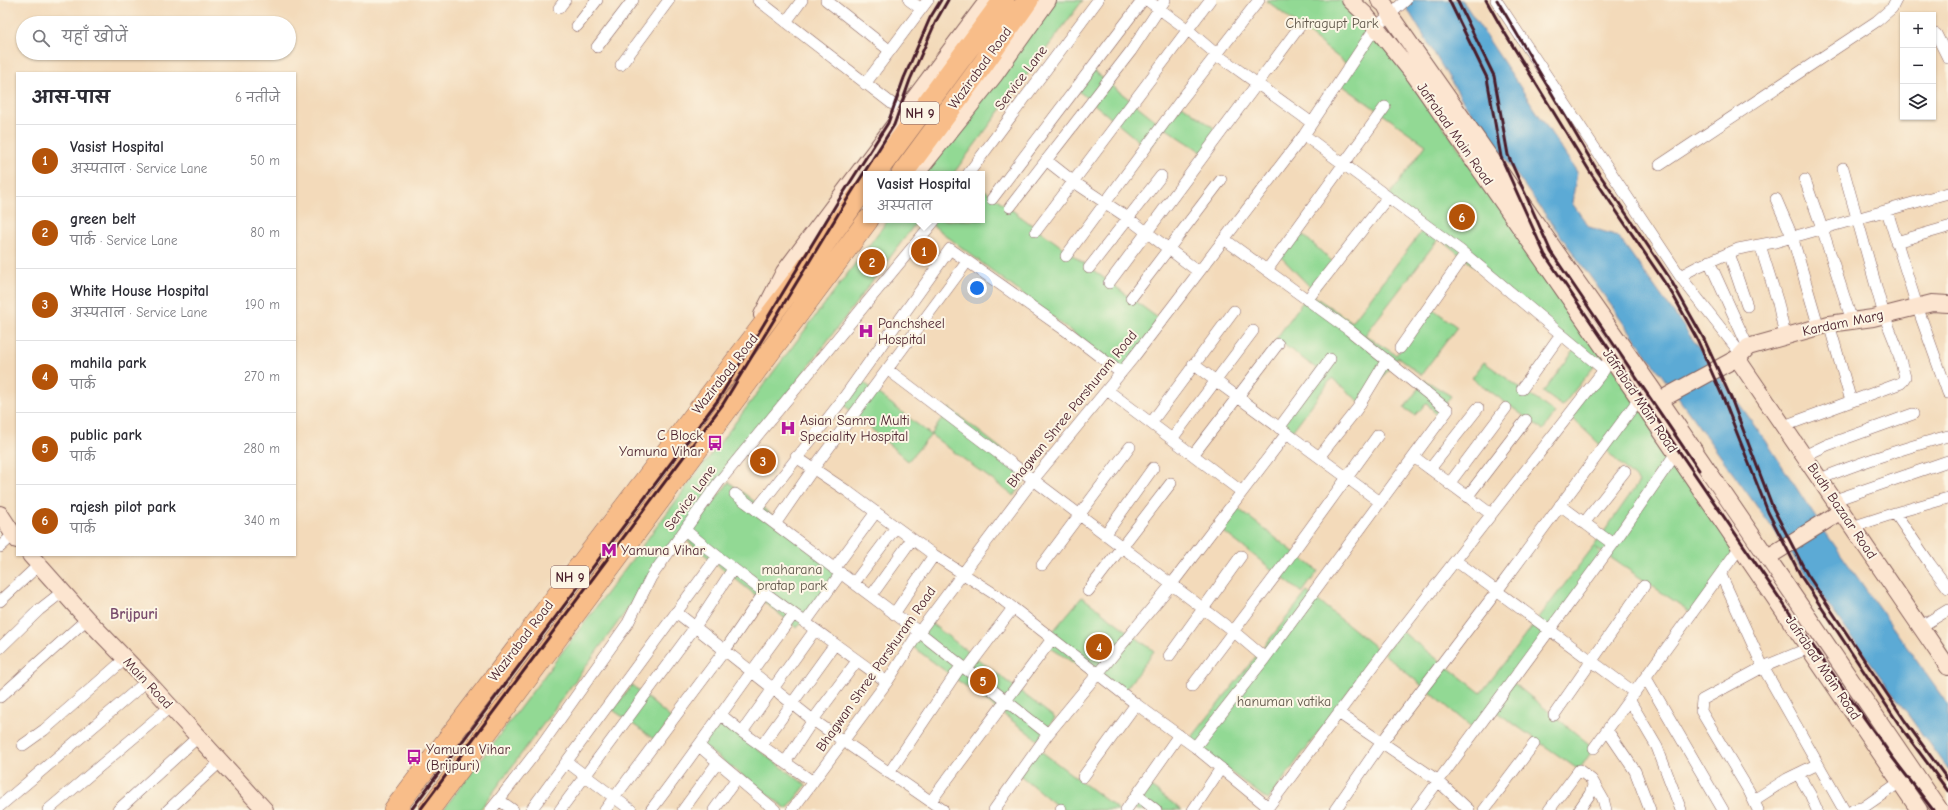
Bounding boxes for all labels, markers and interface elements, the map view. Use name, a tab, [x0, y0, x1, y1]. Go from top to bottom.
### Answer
map controls	[1900, 12, 1936, 120]
button: +	[1900, 12, 1936, 48]
park label: Chitragupt Park	[1285, 15, 1379, 32]
search box	[16, 16, 296, 60]
street label: Wazirabad Road	[945, 24, 1015, 112]
icon: search	[30, 27, 52, 49]
text: यहाँ खोजें	[62, 28, 128, 46]
street label: Service Lane	[991, 42, 1051, 114]
button: −	[1900, 48, 1936, 84]
street label: Jafrabad Main Road	[1413, 79, 1497, 189]
button: layers	[1900, 84, 1936, 120]
text: आस-पास	[32, 88, 110, 107]
text: 6 नतीजे	[235, 90, 280, 105]
road number: NH 9	[901, 102, 939, 124]
text: Vasist Hospital	[70, 138, 164, 156]
text: 1	[42, 153, 48, 168]
text: 50 m	[250, 153, 280, 168]
text: अस्पताल · Service Lane	[70, 161, 207, 176]
popup	[863, 171, 985, 223]
text: Vasist Hospital	[877, 175, 971, 193]
text: अस्पताल	[877, 198, 932, 213]
pin: 6	[1449, 202, 1475, 232]
text: green belt	[70, 210, 136, 228]
text: 2	[42, 225, 48, 240]
text: 80 m	[250, 225, 280, 240]
text: पार्क · Service Lane	[70, 233, 178, 248]
pin: 1	[911, 236, 937, 266]
pin: 2	[859, 247, 885, 277]
your location	[967, 278, 987, 298]
text: White House Hospital	[70, 282, 209, 300]
text: 3	[42, 297, 48, 312]
text: 190 m	[245, 297, 280, 312]
text: अस्पताल · Service Lane	[70, 305, 207, 320]
street label: Kardam Marg	[1801, 306, 1885, 340]
place label: Panchsheel Hospital	[878, 315, 945, 348]
hospital icon: Panchsheel Hospital	[857, 322, 875, 340]
street label: Bhagwan Shree Parshuram Road	[1003, 327, 1141, 491]
street label: Wazirabad Road	[688, 330, 762, 418]
street label: Jafrabad Main Road	[1599, 346, 1681, 456]
text: mahila park	[70, 354, 146, 372]
text: 4	[42, 369, 48, 384]
text: 270 m	[244, 369, 280, 384]
text: पार्क	[70, 377, 96, 392]
place label: Asian Samra Multi Speciality Hospital	[800, 412, 910, 445]
hospital icon: Asian Samra Multi Speciality Hospital	[779, 419, 797, 437]
text: public park	[70, 426, 142, 444]
place label: C Block Yamuna Vihar	[619, 427, 703, 460]
bus stop icon: C Block Yamuna Vihar	[706, 434, 724, 452]
text: 5	[42, 441, 48, 456]
text: 280 m	[243, 441, 280, 456]
pin: 3	[750, 446, 776, 476]
text: पार्क	[70, 449, 96, 464]
street label: Budh Bazaar Road	[1804, 460, 1880, 562]
street label: Service Lane	[661, 462, 719, 534]
text: rajesh pilot park	[70, 498, 176, 516]
text: 6	[42, 513, 48, 528]
text: 340 m	[244, 513, 280, 528]
text: पार्क	[70, 521, 96, 536]
metro station icon: Yamuna Vihar	[600, 541, 618, 559]
place label: Yamuna Vihar	[621, 542, 705, 559]
park label: maharana pratap park	[757, 561, 827, 594]
road number: NH 9	[551, 566, 589, 588]
street label: Bhagwan Shree Parshuram Road	[812, 583, 940, 755]
street label: Wazirabad Road	[485, 597, 557, 685]
district label: Brijpuri	[110, 605, 158, 623]
street label: Jafrabad Main Road	[1782, 613, 1864, 723]
pin: 4	[1086, 632, 1112, 662]
street label: Main Road	[120, 654, 176, 712]
pin: 5	[970, 666, 996, 696]
park label: hanuman vatika	[1237, 693, 1331, 710]
place label: Yamuna Vihar (Brijpuri)	[426, 741, 510, 774]
bus stop icon: Yamuna Vihar (Brijpuri)	[405, 748, 423, 766]

